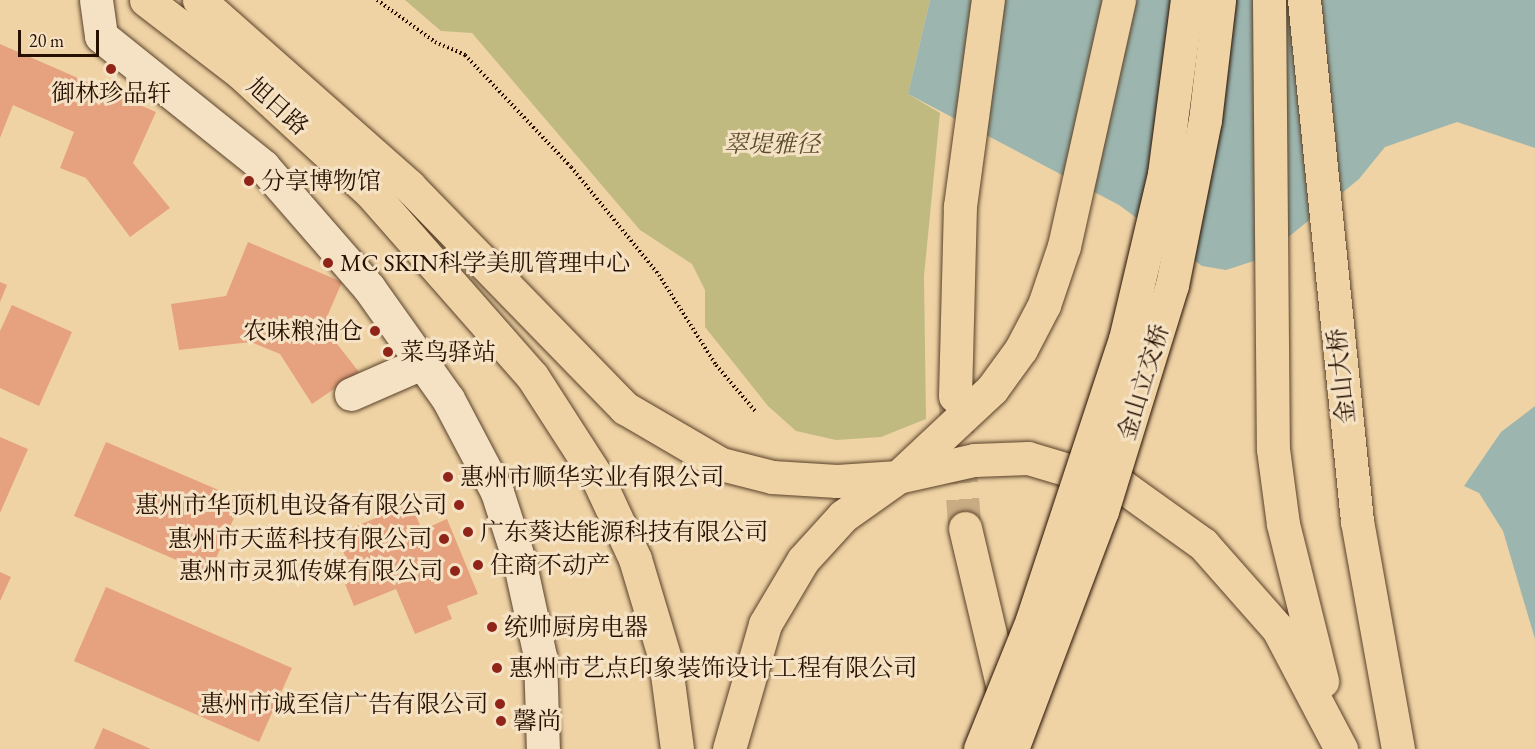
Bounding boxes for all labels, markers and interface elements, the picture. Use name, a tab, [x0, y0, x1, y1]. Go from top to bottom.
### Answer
scale bar	[21, 18, 102, 56]
text: 20 m	[29, 29, 64, 52]
marker: 御林珍品轩	[104, 62, 118, 76]
street label: 旭日路	[242, 71, 314, 141]
place label: 御林珍品轩	[51, 79, 171, 107]
park label: 翠堤雅径	[724, 130, 820, 158]
place label: 分享博物馆	[261, 167, 381, 195]
marker: 分享博物馆	[242, 174, 256, 188]
place label: MC SKIN科学美肌管理中心	[340, 249, 630, 277]
marker: MC SKIN科学美肌管理中心	[321, 256, 335, 270]
place label: 农味粮油仓	[243, 317, 363, 345]
street label: 金山立交桥	[1112, 320, 1174, 444]
marker: 农味粮油仓	[368, 324, 382, 338]
street label: 金山大桥	[1322, 327, 1360, 425]
place label: 菜鸟驿站	[400, 338, 496, 366]
marker: 菜鸟驿站	[381, 345, 395, 359]
place label: 惠州市顺华实业有限公司	[460, 463, 724, 491]
marker: 惠州市顺华实业有限公司	[441, 470, 455, 484]
place label: 惠州市华顶机电设备有限公司	[135, 491, 447, 519]
marker: 惠州市华顶机电设备有限公司	[452, 498, 466, 512]
place label: 广东葵达能源科技有限公司	[480, 518, 768, 546]
place label: 惠州市天蓝科技有限公司	[168, 525, 432, 553]
marker: 广东葵达能源科技有限公司	[461, 525, 475, 539]
marker: 惠州市天蓝科技有限公司	[437, 532, 451, 546]
place label: 住商不动产	[490, 551, 610, 579]
place label: 惠州市灵狐传媒有限公司	[179, 557, 443, 585]
marker: 住商不动产	[471, 558, 485, 572]
marker: 惠州市灵狐传媒有限公司	[448, 564, 462, 578]
place label: 统帅厨房电器	[504, 613, 648, 641]
marker: 统帅厨房电器	[485, 620, 499, 634]
place label: 惠州市艺点印象装饰设计工程有限公司	[509, 654, 917, 682]
marker: 惠州市艺点印象装饰设计工程有限公司	[490, 661, 504, 675]
place label: 惠州市诚至信广告有限公司	[200, 690, 488, 718]
marker: 惠州市诚至信广告有限公司	[493, 697, 507, 711]
place label: 馨尚	[513, 707, 561, 735]
marker: 馨尚	[494, 714, 508, 728]

